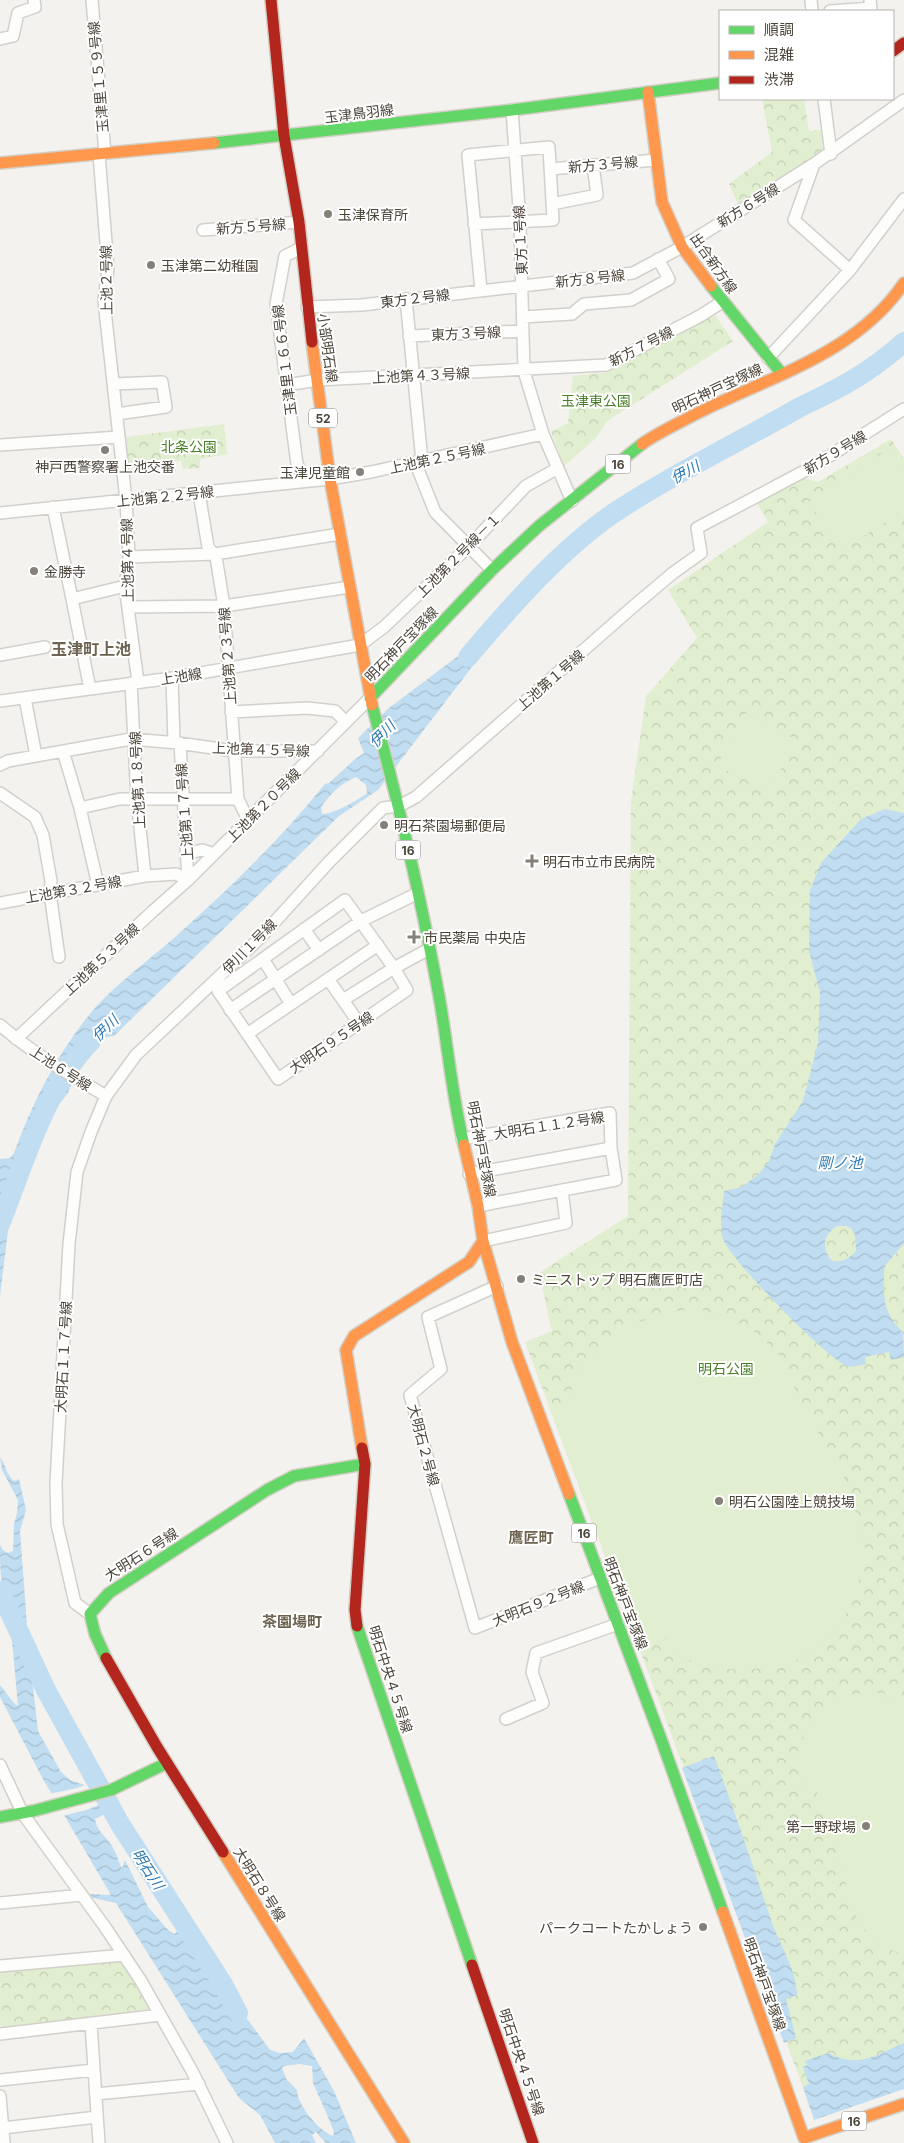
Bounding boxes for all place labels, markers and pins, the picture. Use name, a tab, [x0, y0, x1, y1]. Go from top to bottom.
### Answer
place label: 玉津保育所	[338, 206, 408, 223]
marker: 玉津保育所	[322, 208, 334, 220]
place label: 玉津第二幼稚園	[161, 257, 259, 274]
marker: 玉津第二幼稚園	[145, 259, 157, 271]
marker: 神戸西警察署上池交番	[99, 444, 111, 456]
place label: 神戸西警察署上池交番	[35, 458, 175, 475]
place label: 玉津児童館	[280, 464, 350, 481]
marker: 玉津児童館	[354, 466, 366, 478]
place label: 金勝寺	[44, 563, 86, 580]
marker: 金勝寺	[28, 565, 40, 577]
place label: 明石茶園場郵便局	[394, 817, 506, 834]
marker: 明石茶園場郵便局	[378, 819, 390, 831]
place label: 明石市立市民病院	[543, 853, 655, 870]
marker: 明石市立市民病院	[525, 854, 539, 868]
place label: 市民薬局 中央店	[424, 929, 526, 946]
marker: 市民薬局 中央店	[408, 931, 420, 943]
place label: ミニストップ 明石鷹匠町店	[531, 1271, 703, 1288]
marker: ミニストップ 明石鷹匠町店	[515, 1273, 527, 1285]
place label: 明石公園陸上競技場	[729, 1493, 855, 1510]
marker: 明石公園陸上競技場	[713, 1495, 725, 1507]
place label: 第一野球場	[786, 1818, 856, 1835]
marker: 第一野球場	[860, 1820, 872, 1832]
place label: パークコートたかしょう	[539, 1919, 693, 1936]
marker: パークコートたかしょう	[697, 1921, 709, 1933]

